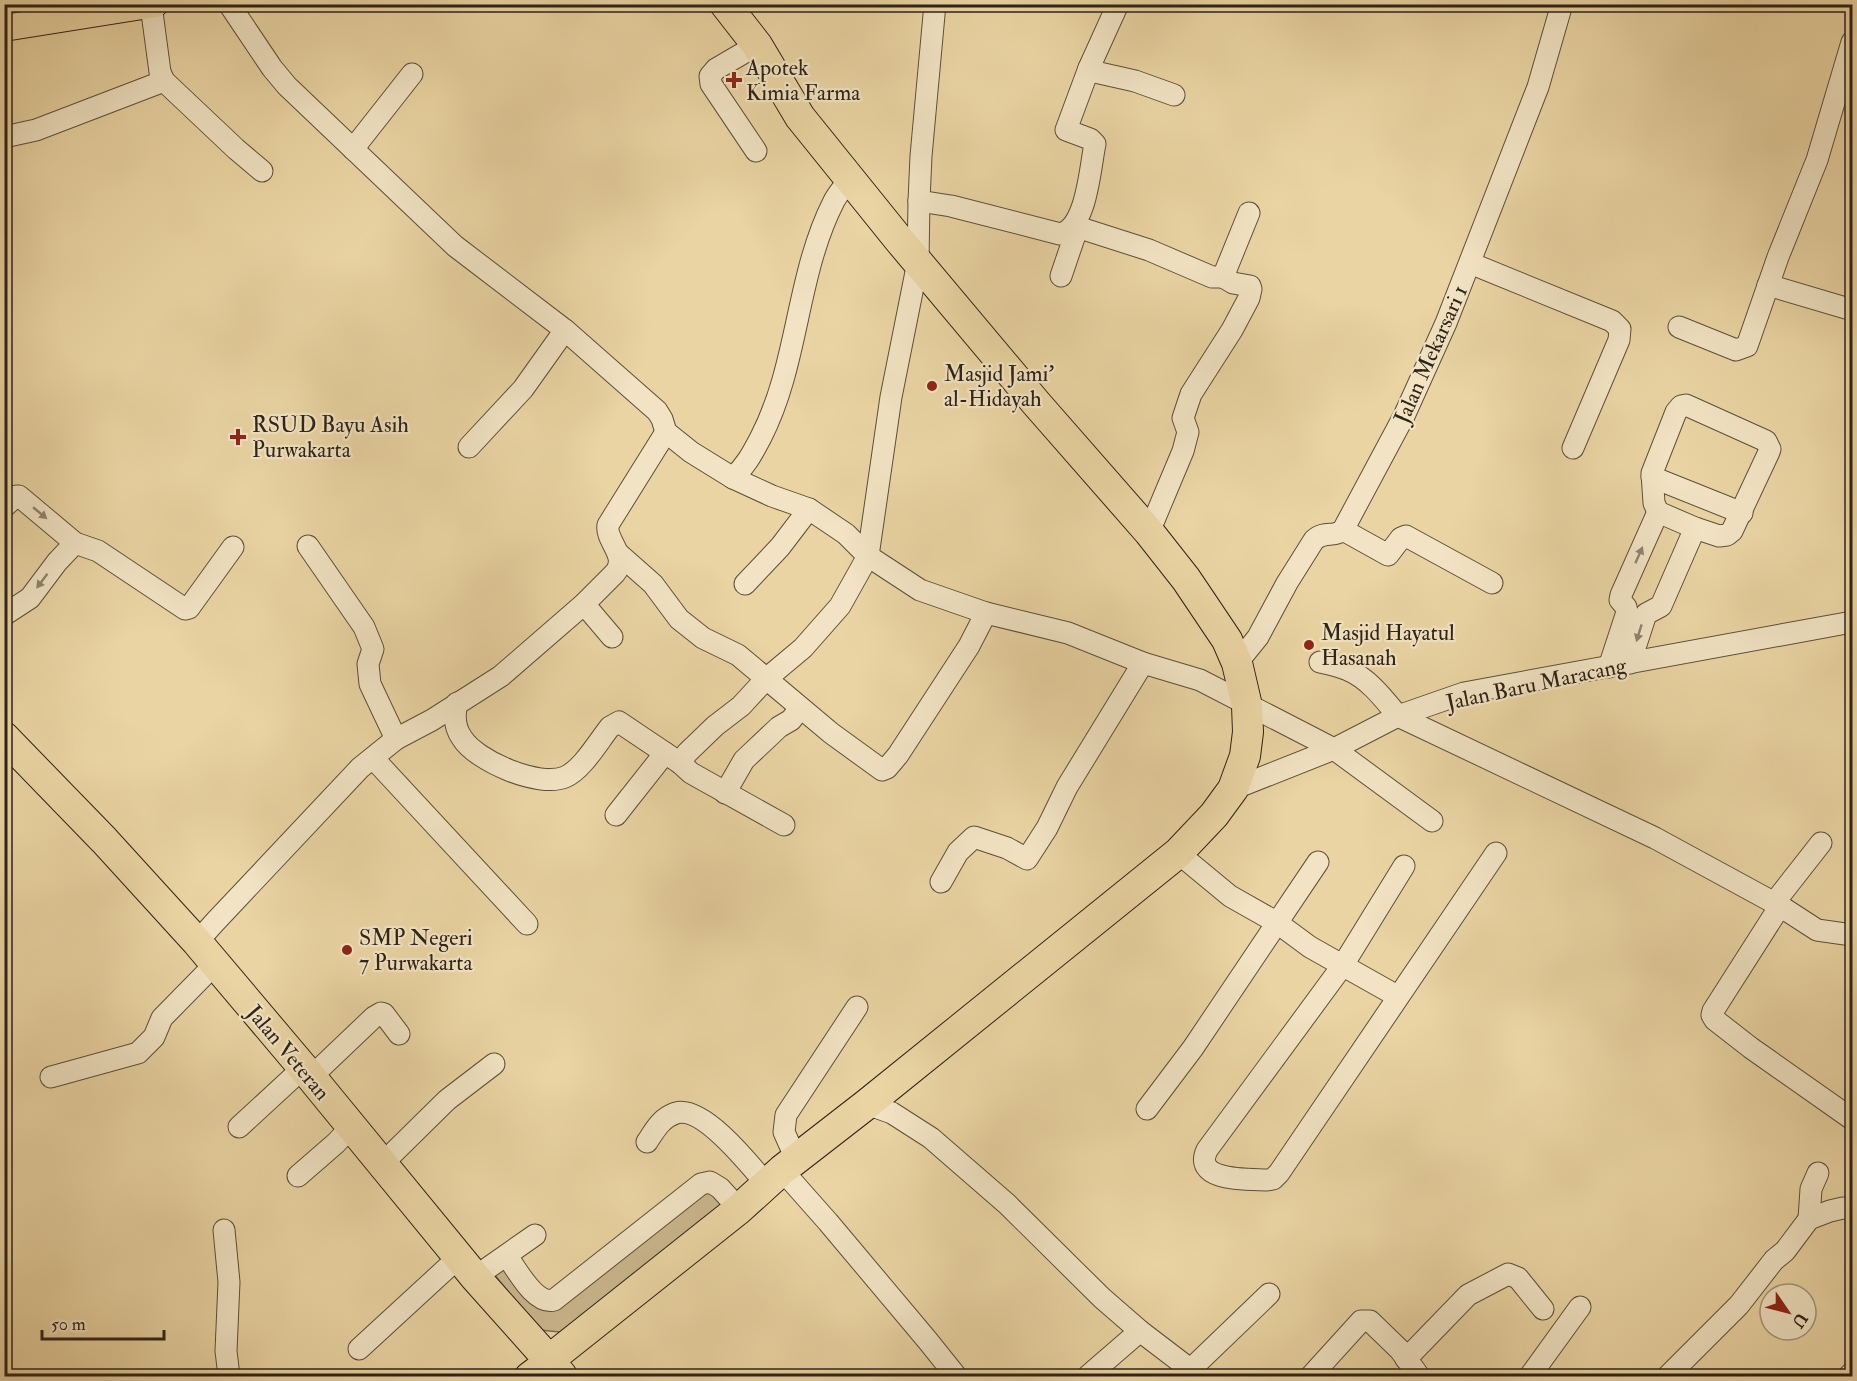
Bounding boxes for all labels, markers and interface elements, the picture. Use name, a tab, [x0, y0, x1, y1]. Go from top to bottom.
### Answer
place label: Apotek Kimia Farma	[745, 54, 861, 107]
marker: Apotek Kimia Farma	[727, 73, 741, 87]
street label: Jalan Mekarsari 1	[1387, 281, 1474, 429]
place label: Masjid Jami' al-Hidayah	[944, 360, 1054, 413]
marker: Masjid Jami' al-Hidayah	[925, 379, 939, 393]
place label: RSUD Bayu Asih Purwakarta	[252, 411, 409, 464]
marker: RSUD Bayu Asih Purwakarta	[229, 428, 247, 446]
one-way arrow	[32, 506, 47, 519]
one-way arrow	[1635, 546, 1644, 563]
one-way arrow	[37, 574, 49, 589]
place label: Masjid Hayatul Hasanah	[1321, 619, 1455, 672]
one-way arrow	[1634, 624, 1644, 642]
marker: Masjid Hayatul Hasanah	[1302, 638, 1316, 652]
street label: Jalan Baru Maracang	[1443, 651, 1630, 717]
place label: SMP Negeri 7 Purwakarta	[359, 924, 473, 977]
marker: SMP Negeri 7 Purwakarta	[340, 943, 354, 957]
street label: Jalan Veteran	[240, 998, 336, 1106]
north arrow	[1758, 1282, 1818, 1342]
scale bar	[42, 1303, 164, 1341]
text: U	[1787, 1309, 1812, 1332]
text: 50 m	[51, 1313, 86, 1336]

